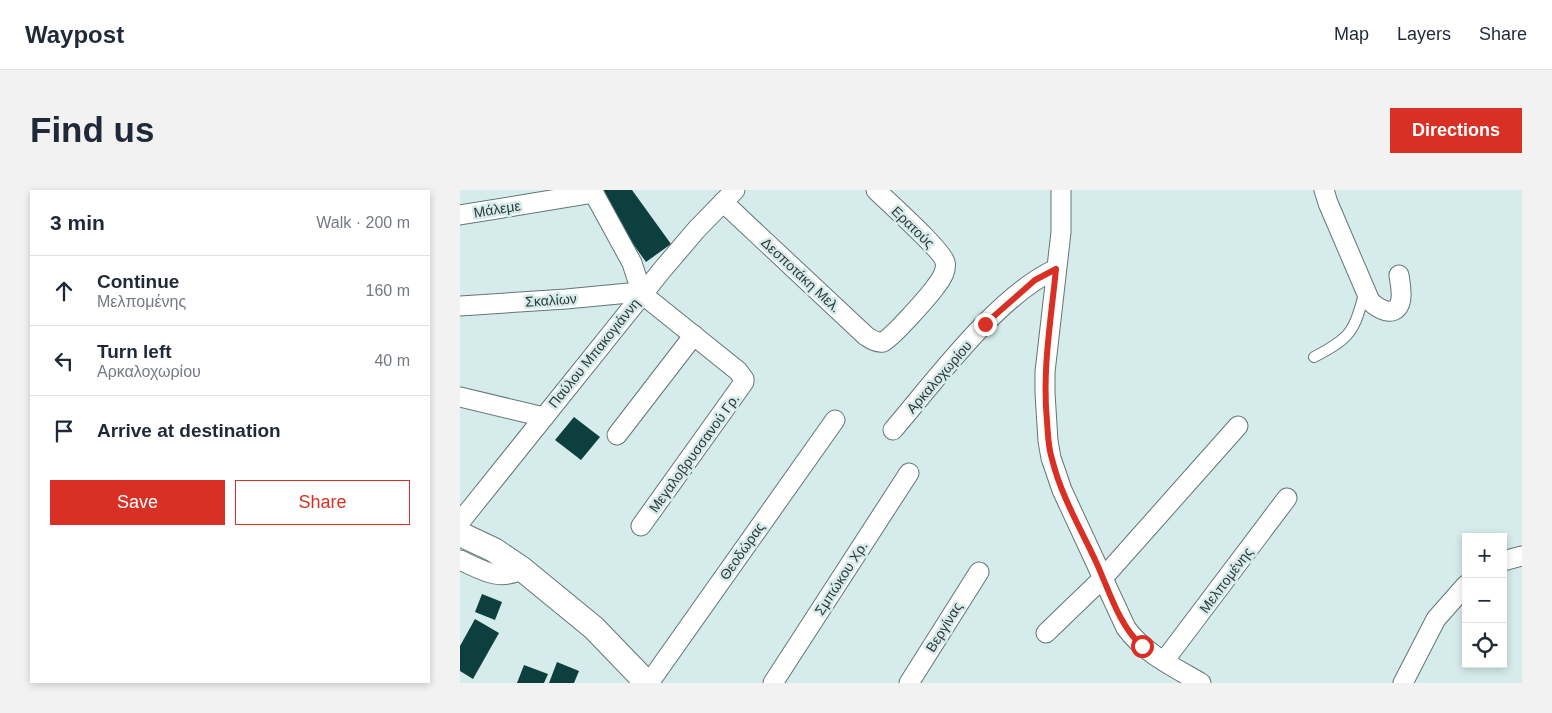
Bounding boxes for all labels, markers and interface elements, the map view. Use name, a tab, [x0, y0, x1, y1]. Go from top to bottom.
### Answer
text: Waypost	[25, 21, 124, 48]
text: Map	[1334, 24, 1369, 44]
text: Layers	[1397, 24, 1451, 44]
text: Share	[1479, 24, 1527, 44]
button: Directions	[1390, 108, 1522, 153]
text: Find us	[30, 110, 154, 149]
street label: Μάλεμε	[472, 197, 522, 221]
street label: Ερατούς	[888, 203, 938, 251]
text: 3 min	[50, 211, 105, 234]
text: Walk · 200 m	[316, 214, 410, 231]
street label: Δεσποτάκη Μελ.	[758, 234, 844, 316]
text: Continue	[97, 271, 179, 292]
icon: ahead	[50, 277, 78, 305]
text: 160 m	[366, 282, 410, 299]
street label: Σκαλίων	[525, 290, 577, 310]
text: Μελπομένης	[97, 293, 186, 310]
street label: Παύλου Μπακογιάννη	[545, 295, 643, 411]
route end	[974, 313, 997, 336]
street label: Αρκαλοχωρίου	[903, 337, 975, 417]
text: Turn left	[97, 341, 172, 362]
icon: left	[50, 347, 78, 375]
text: 40 m	[374, 352, 410, 369]
text: Αρκαλοχωρίου	[97, 363, 201, 380]
street label: Μεγαλοβρυσσανού Γρ.	[646, 391, 742, 515]
icon: arrive	[50, 417, 78, 445]
text: Arrive at destination	[97, 420, 281, 441]
button: Save	[50, 480, 225, 525]
button: Share	[235, 480, 410, 525]
street label: Θεοδώρας	[716, 519, 768, 583]
map controls	[1462, 533, 1507, 668]
button: +	[1462, 533, 1507, 578]
street label: Σμπώκου Χρ.	[811, 538, 871, 618]
street label: Μελπομένης	[1196, 544, 1256, 616]
button: −	[1462, 578, 1507, 623]
street label: Βεργίνας	[923, 599, 966, 655]
button: locate	[1462, 623, 1507, 668]
route start	[1131, 635, 1154, 658]

